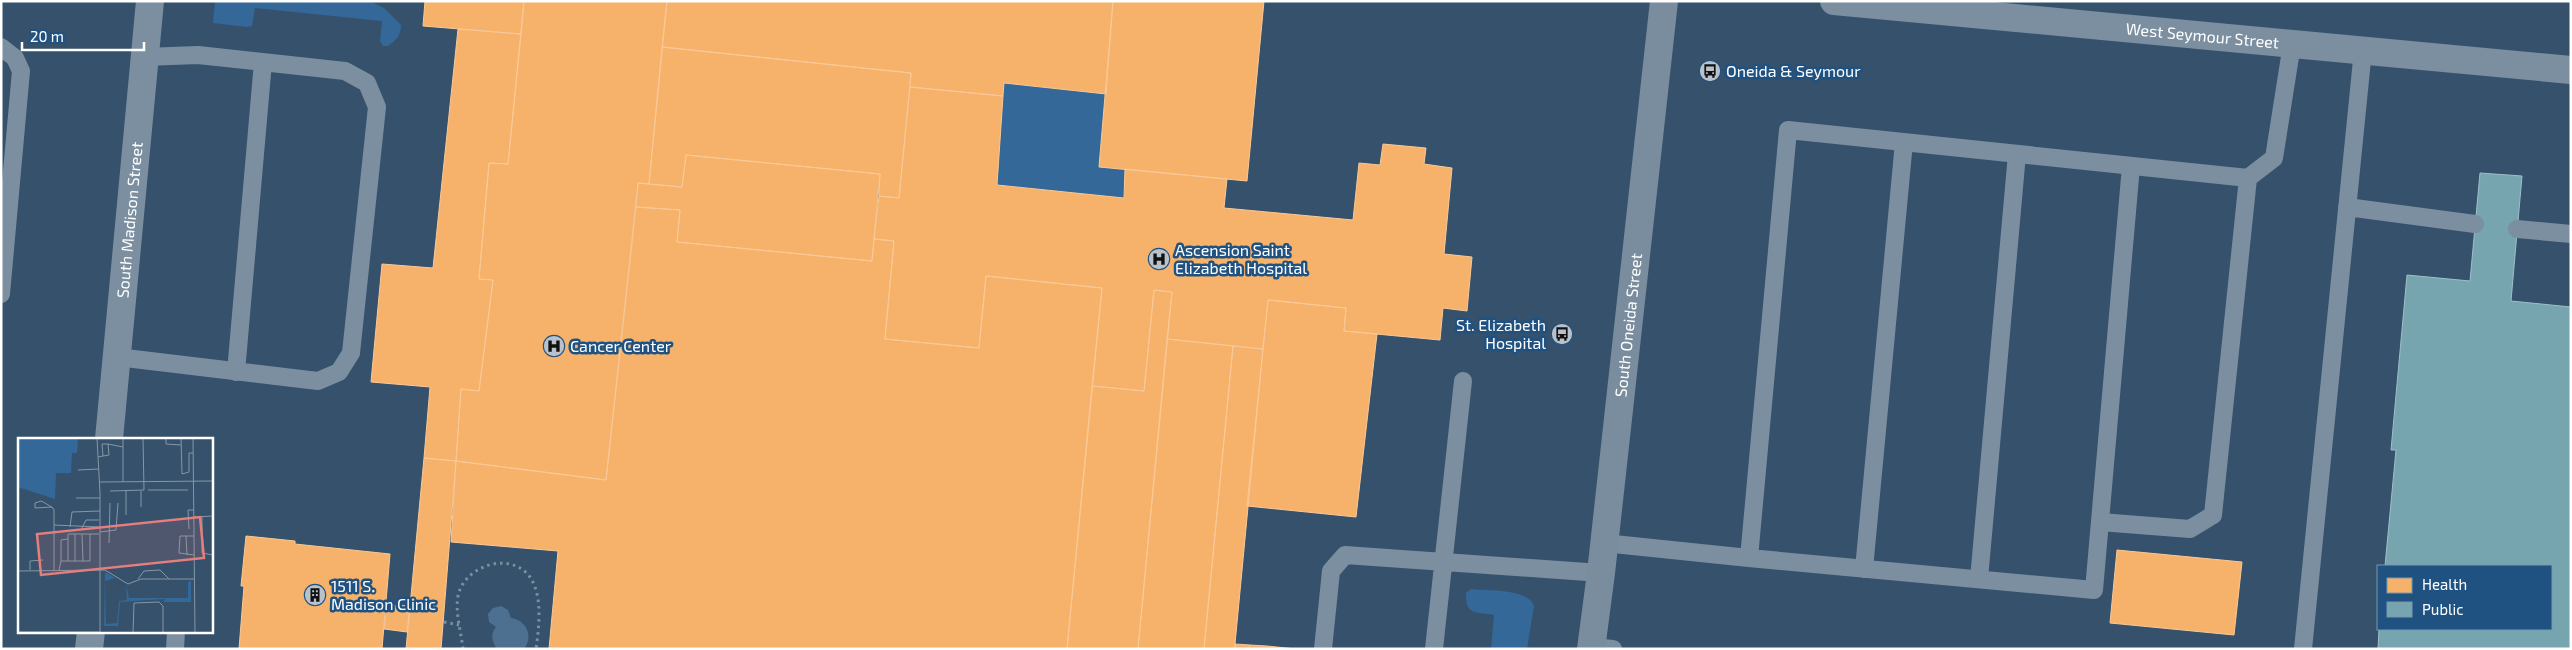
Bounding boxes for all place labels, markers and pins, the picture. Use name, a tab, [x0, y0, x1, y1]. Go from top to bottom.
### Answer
bus stop icon: Oneida & Seymour	[1698, 59, 1722, 83]
place label: Oneida & Seymour	[1726, 61, 1861, 80]
place label: Ascension Saint Elizabeth Hospital	[1175, 240, 1307, 277]
hospital icon: Ascension Saint Elizabeth Hospital	[1147, 247, 1171, 271]
place label: St. Elizabeth Hospital	[1456, 315, 1546, 352]
bus stop icon: St. Elizabeth Hospital	[1550, 322, 1574, 346]
hospital icon: Cancer Center	[542, 334, 566, 358]
place label: Cancer Center	[570, 336, 672, 355]
place label: 1511 S. Madison Clinic	[331, 576, 436, 613]
building icon: 1511 S. Madison Clinic	[303, 583, 327, 607]

